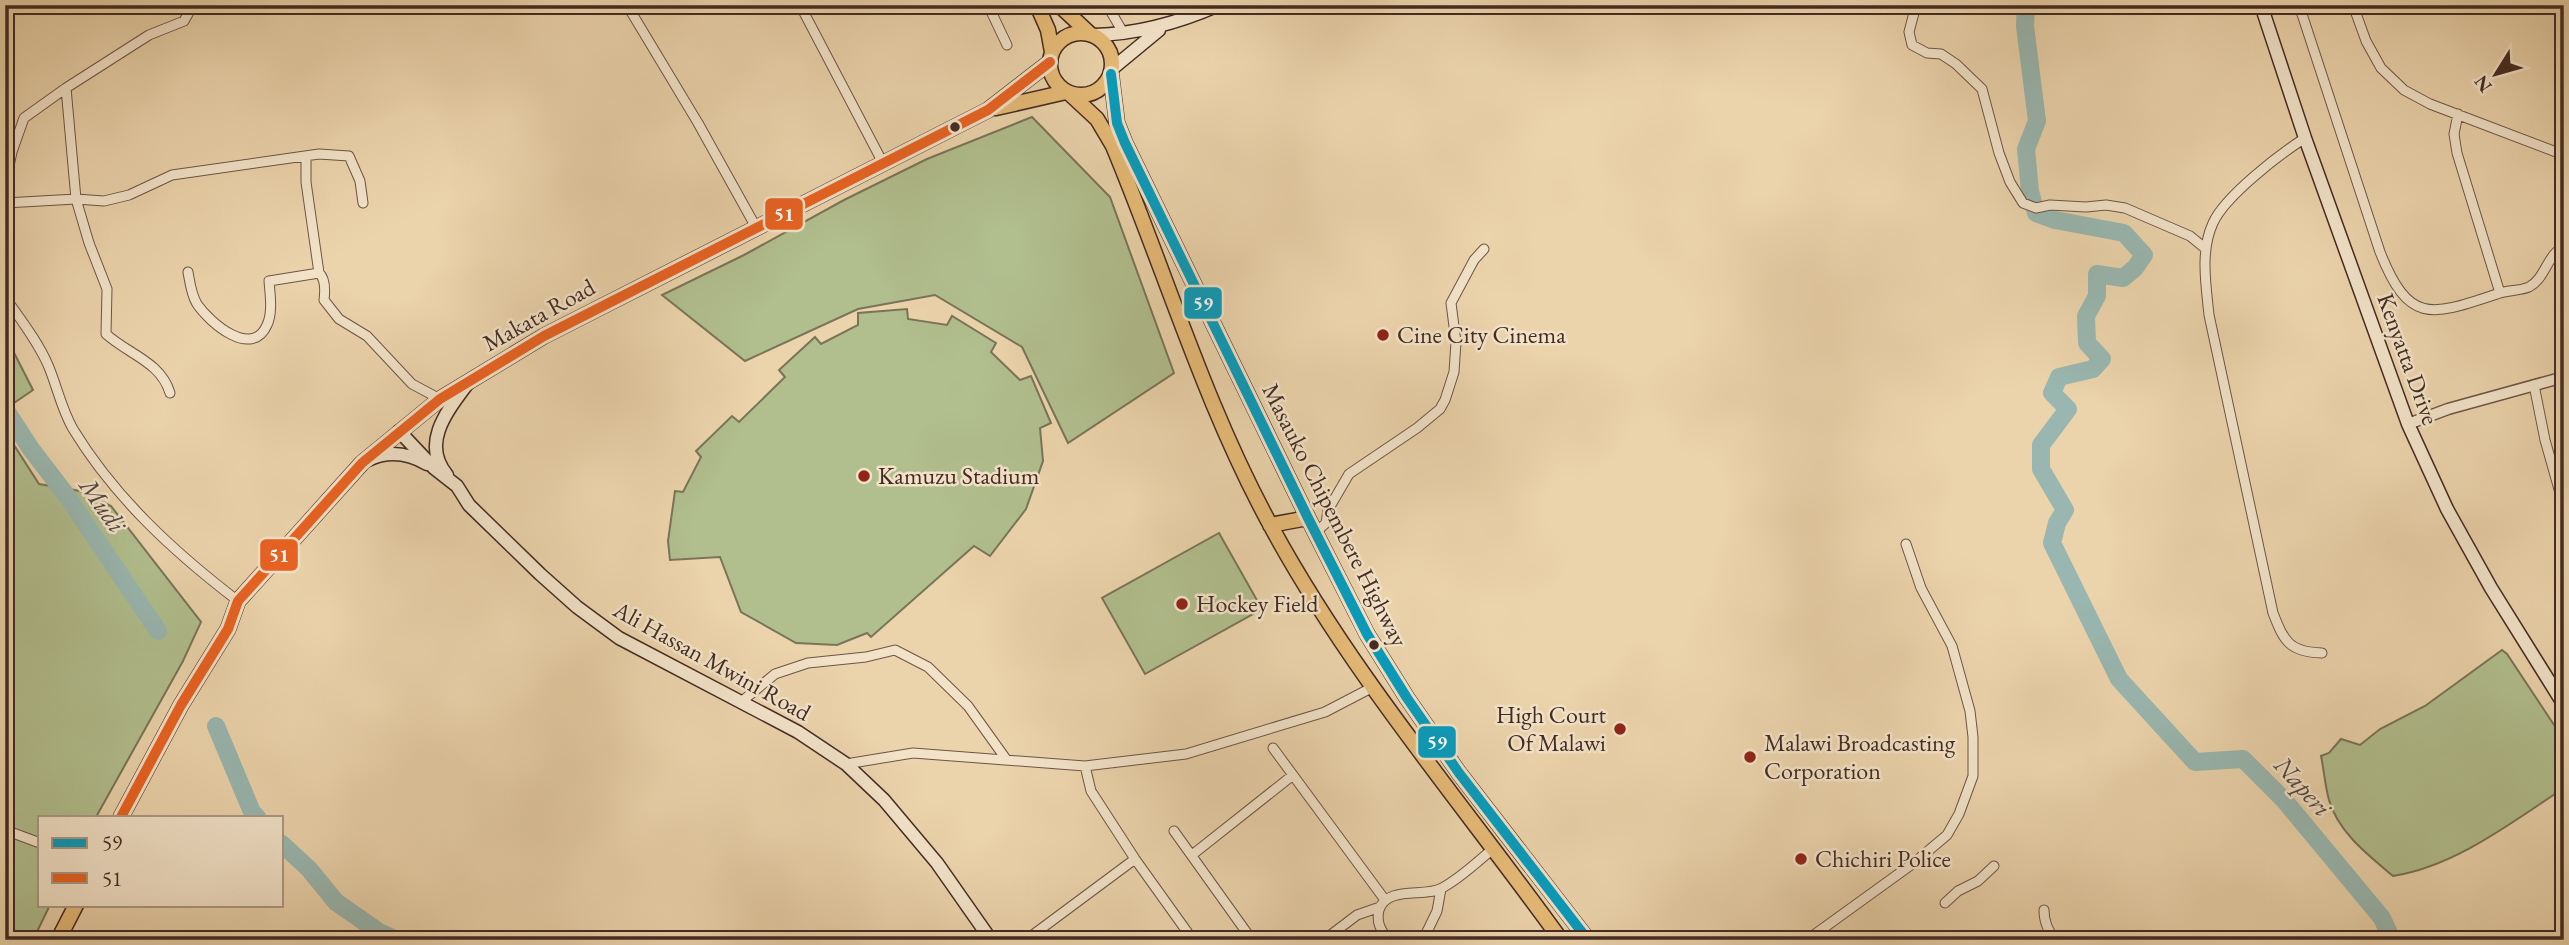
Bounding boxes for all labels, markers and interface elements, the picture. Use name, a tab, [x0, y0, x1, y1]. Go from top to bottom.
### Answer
north arrow	[2460, 38, 2530, 108]
text: N	[2468, 70, 2497, 98]
unlabelled marker	[948, 120, 962, 134]
line badge: 51	[764, 197, 804, 231]
text: 51	[774, 202, 794, 227]
street label: Makata Road	[477, 271, 601, 358]
line badge: 59	[1183, 286, 1223, 320]
street label: Kenyatta Drive	[2370, 289, 2447, 429]
text: 59	[1193, 291, 1213, 316]
place label: Cine City Cinema	[1397, 319, 1566, 350]
marker: Cine City Cinema	[1375, 327, 1391, 343]
street label: Masauko Chipembere Highway	[1255, 378, 1416, 652]
place label: Kamuzu Stadium	[878, 460, 1040, 491]
marker: Kamuzu Stadium	[856, 468, 872, 484]
water label: Mudi	[71, 469, 135, 540]
line badge: 51	[259, 538, 299, 572]
text: 51	[269, 543, 289, 568]
place label: Hockey Field	[1196, 588, 1319, 619]
street label: Ali Hassan Mwini Road	[607, 593, 817, 728]
marker: Hockey Field	[1174, 596, 1190, 612]
unlabelled marker	[1367, 638, 1381, 652]
place label: High Court Of Malawi	[1496, 699, 1606, 758]
marker: High Court Of Malawi	[1612, 721, 1628, 737]
line badge: 59	[1417, 725, 1457, 759]
place label: Malawi Broadcasting Corporation	[1764, 727, 1956, 786]
text: 59	[1427, 730, 1447, 755]
water label: Naperi	[2266, 748, 2340, 825]
marker: Malawi Broadcasting Corporation	[1742, 749, 1758, 765]
legend	[38, 816, 284, 906]
text: 59	[102, 829, 122, 856]
place label: Chichiri Police	[1815, 843, 1951, 874]
marker: Chichiri Police	[1793, 851, 1809, 867]
text: 51	[102, 865, 122, 892]

